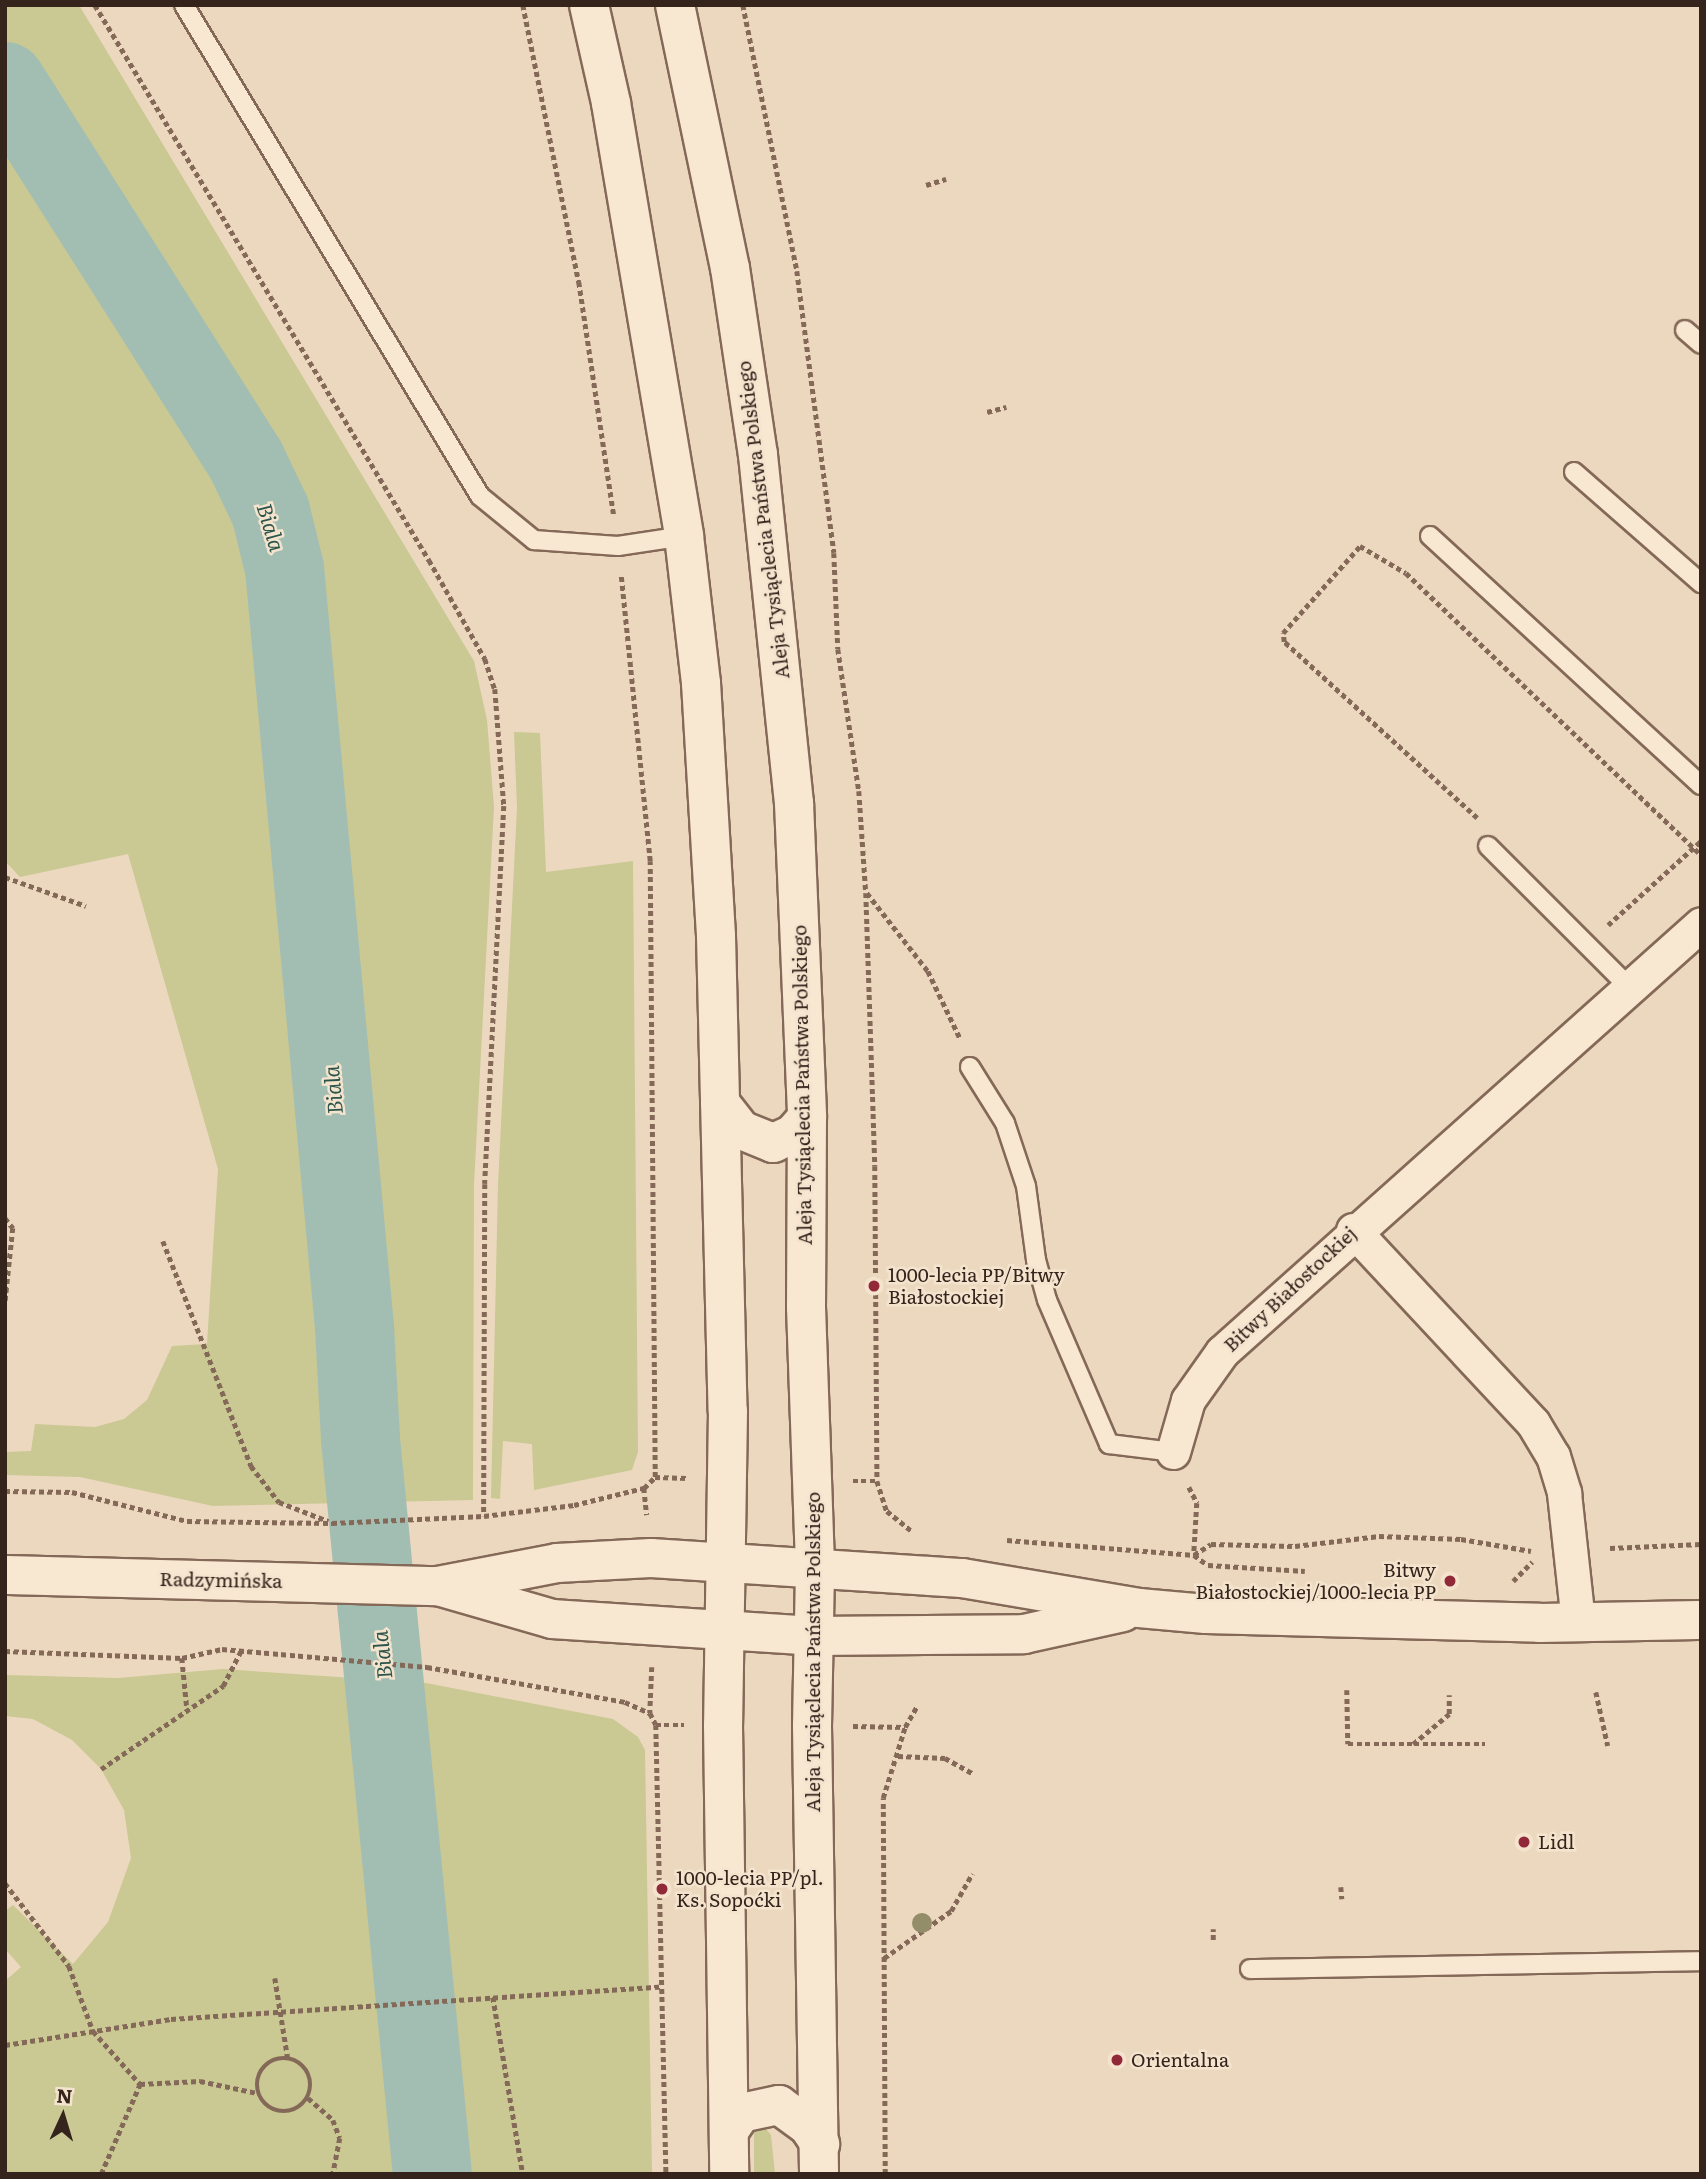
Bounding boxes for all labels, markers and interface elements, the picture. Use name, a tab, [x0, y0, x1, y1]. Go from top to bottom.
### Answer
street label: Aleja Tysiąclecia Państwa Polskiego	[732, 360, 794, 680]
water label: Biala	[253, 500, 291, 554]
street label: Aleja Tysiąclecia Państwa Polskiego	[788, 925, 816, 1245]
water label: Biala	[317, 1065, 347, 1115]
street label: Bitwy Białostockiej	[1219, 1222, 1361, 1356]
place label: 1000-lecia PP/Bitwy Białostockiej	[888, 1264, 1065, 1308]
marker: 1000-lecia PP/Bitwy Białostockiej	[866, 1278, 882, 1294]
street label: Aleja Tysiąclecia Państwa Polskiego	[802, 1492, 824, 1812]
place label: Bitwy Białostockiej/1000-lecia PP	[1195, 1559, 1436, 1603]
street label: Radzymińska	[159, 1568, 283, 1592]
marker: Bitwy Białostockiej/1000-lecia PP	[1442, 1573, 1458, 1589]
water label: Biala	[366, 1629, 396, 1681]
place label: Lidl	[1538, 1831, 1574, 1853]
marker: Lidl	[1516, 1834, 1532, 1850]
place label: 1000-lecia PP/pl. Ks. Sopoćki	[676, 1867, 824, 1911]
marker: 1000-lecia PP/pl. Ks. Sopoćki	[654, 1881, 670, 1897]
place label: Orientalna	[1131, 2049, 1229, 2071]
marker: Orientalna	[1109, 2052, 1125, 2068]
north arrow	[28, 2081, 98, 2151]
text: N	[56, 2081, 73, 2110]

